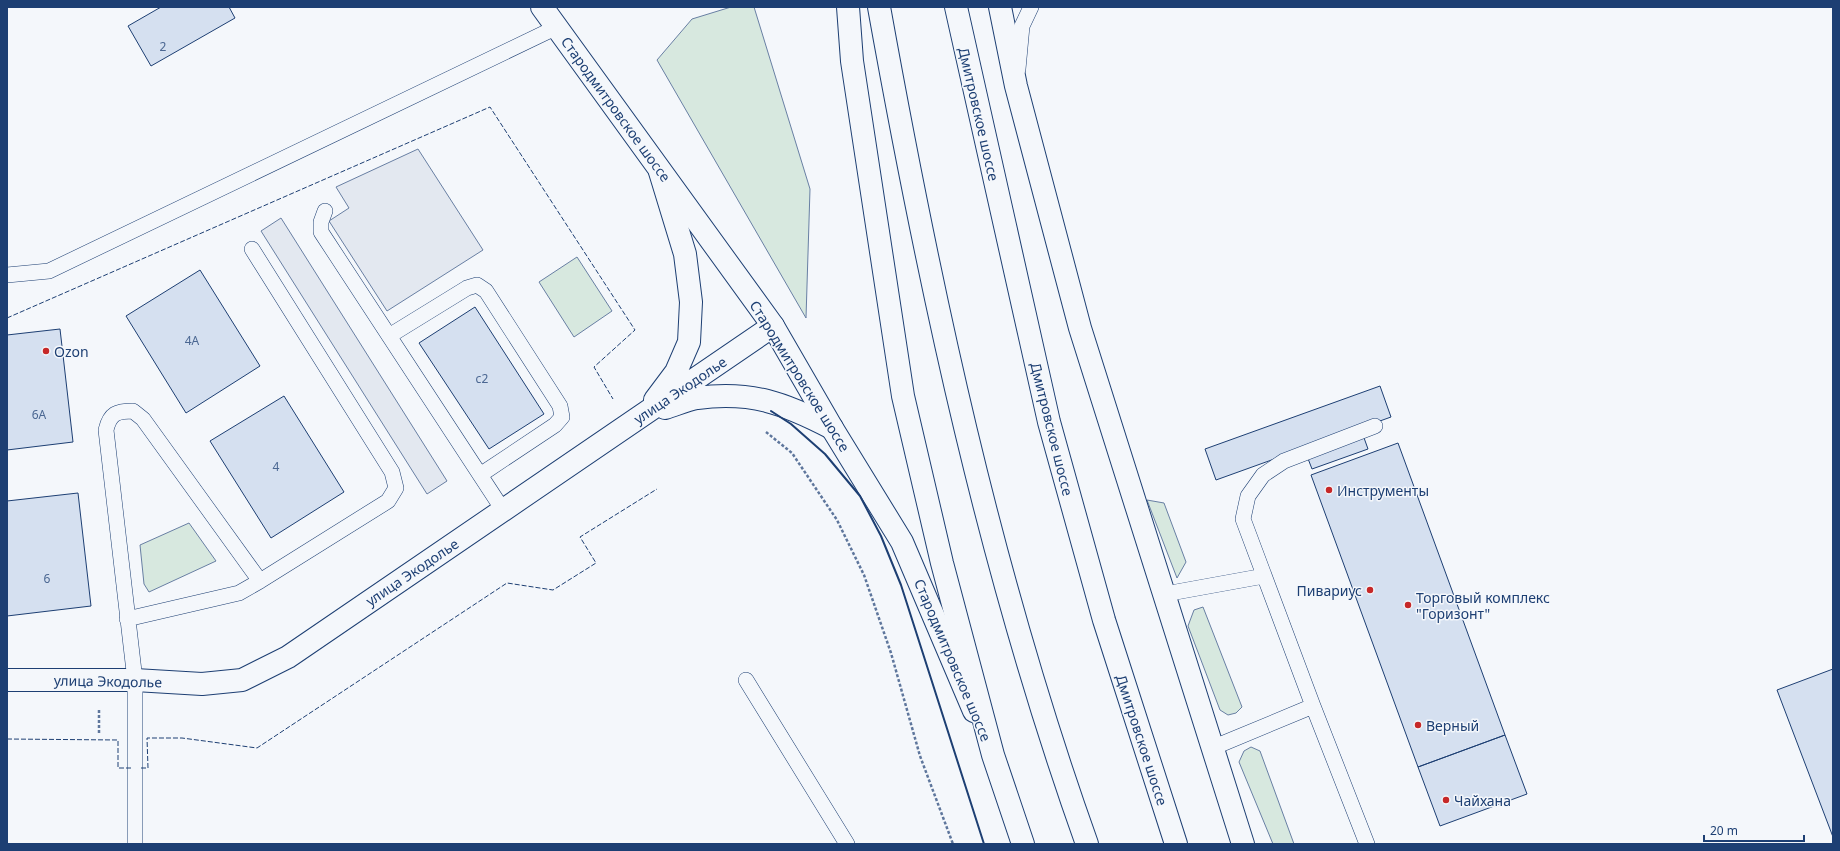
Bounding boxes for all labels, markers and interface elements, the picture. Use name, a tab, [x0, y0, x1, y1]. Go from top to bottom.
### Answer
street label: Стародмитровское шоссе	[557, 33, 675, 186]
house number: 2	[160, 38, 167, 55]
street label: Дмитровское шоссе	[954, 45, 1004, 183]
street label: Стародмитровское шоссе	[746, 297, 855, 455]
house number: 4А	[185, 332, 200, 349]
place label: Ozon	[54, 342, 89, 361]
marker: Ozon	[41, 346, 51, 356]
street label: улица Экодолье	[630, 352, 730, 428]
street label: Дмитровское шоссе	[1026, 360, 1078, 498]
house number: с2	[476, 370, 489, 387]
house number: 6А	[32, 406, 47, 423]
house number: 4	[273, 458, 280, 475]
place label: Инструменты	[1337, 481, 1429, 500]
marker: Инструменты	[1324, 485, 1334, 495]
street label: улица Экодолье	[362, 534, 462, 610]
house number: 6	[44, 570, 51, 587]
street label: Стародмитровское шоссе	[910, 576, 996, 744]
place label: Пивариус	[1297, 581, 1362, 600]
marker: Пивариус	[1365, 585, 1375, 595]
place label: Торговый комплекс "Горизонт"	[1416, 588, 1550, 623]
marker: Торговый комплекс "Горизонт"	[1403, 600, 1413, 610]
street label: улица Экодолье	[54, 671, 162, 691]
street label: Дмитровское шоссе	[1112, 672, 1172, 808]
place label: Верный	[1426, 716, 1479, 735]
marker: Верный	[1413, 720, 1423, 730]
place label: Чайхана	[1454, 791, 1511, 810]
marker: Чайхана	[1441, 795, 1451, 805]
scale bar	[1704, 817, 1804, 843]
text: 20 m	[1710, 822, 1738, 839]

